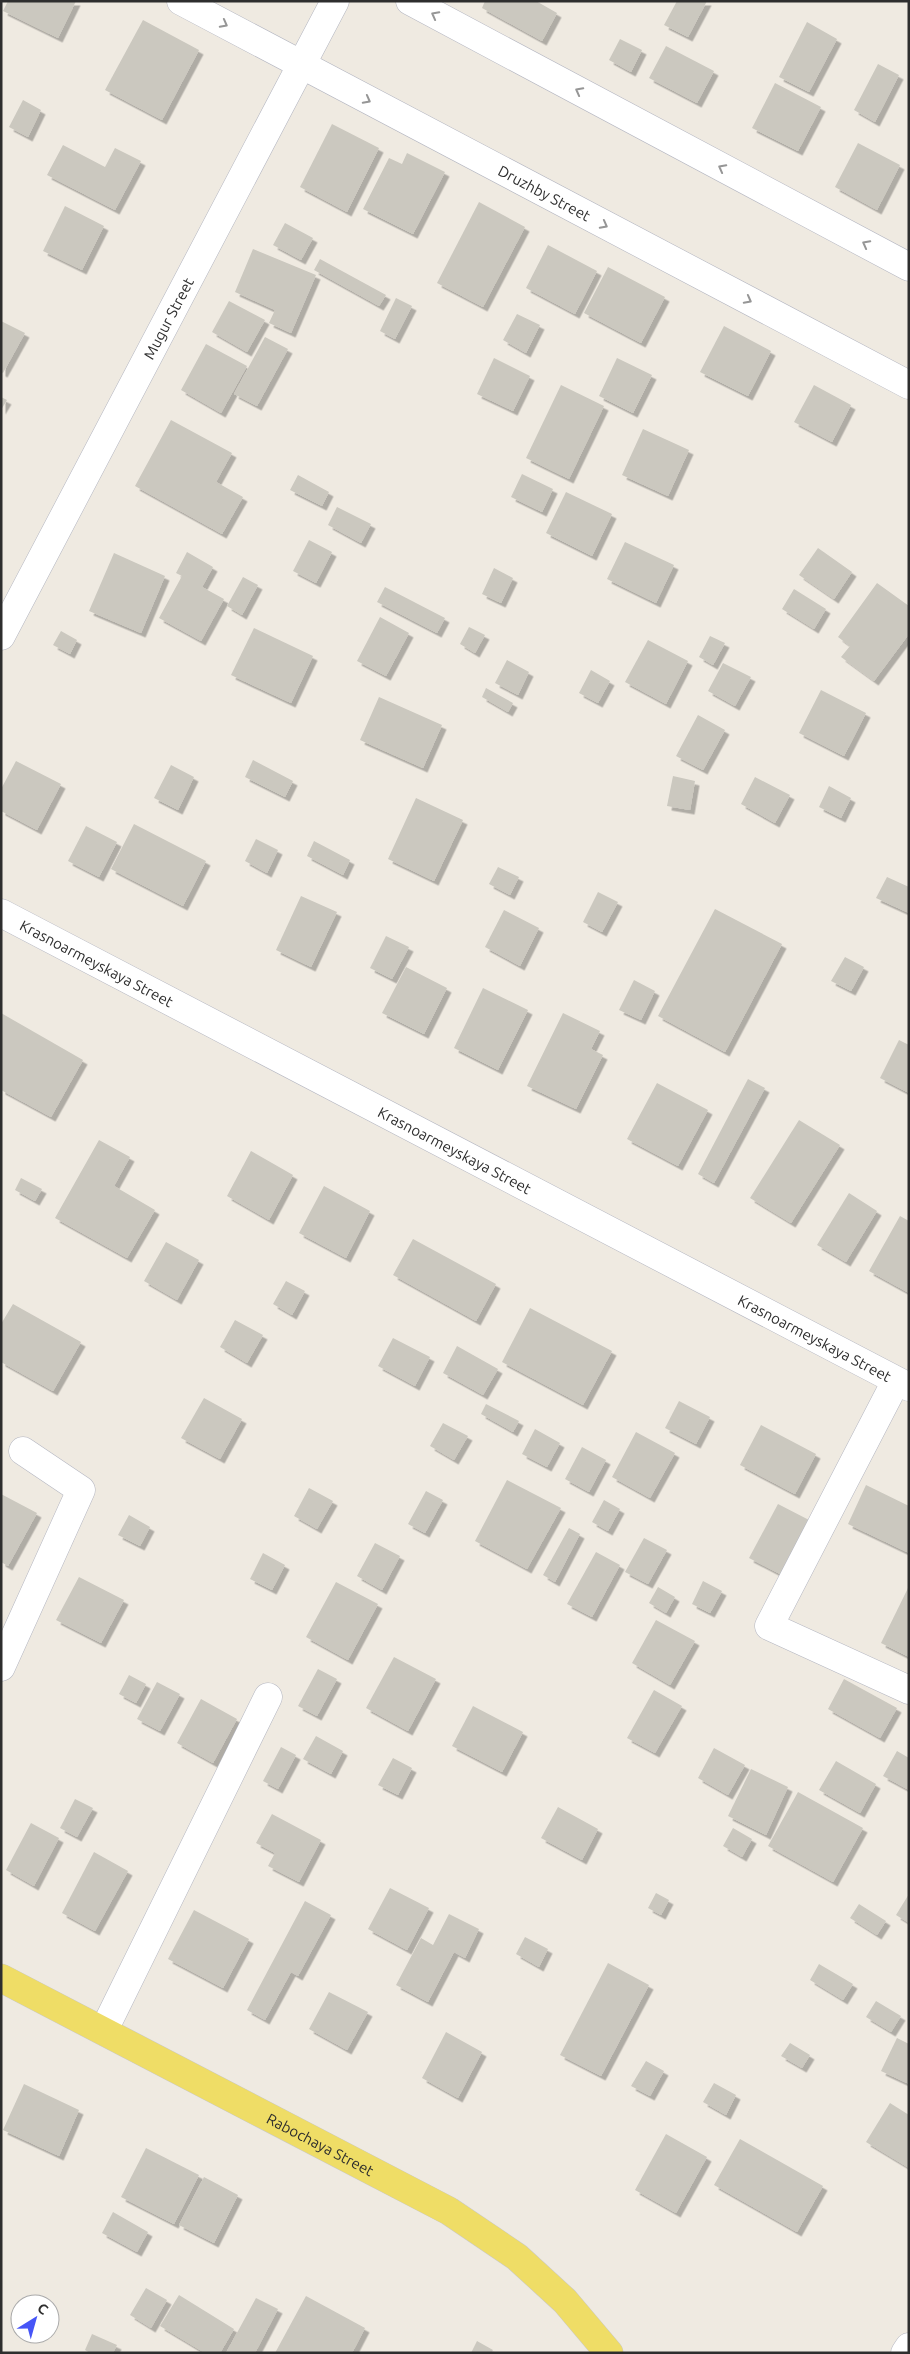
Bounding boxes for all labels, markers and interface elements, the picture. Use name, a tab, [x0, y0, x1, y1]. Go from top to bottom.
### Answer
one-way arrow	[432, 11, 441, 21]
one-way arrow	[218, 18, 227, 28]
one-way arrow	[575, 87, 584, 97]
one-way arrow	[362, 94, 371, 104]
street label: Druzhby Street	[496, 162, 594, 224]
one-way arrow	[719, 164, 728, 174]
one-way arrow	[599, 219, 608, 229]
one-way arrow	[862, 240, 871, 250]
street label: Mugur Street	[140, 274, 197, 362]
one-way arrow	[743, 294, 752, 304]
street label: Krasnoarmeyskaya Street	[17, 916, 176, 1010]
street label: Krasnoarmeyskaya Street	[375, 1103, 534, 1197]
street label: Krasnoarmeyskaya Street	[735, 1291, 894, 1385]
street label: Rabochaya Street	[264, 2109, 377, 2179]
north arrow	[10, 2294, 60, 2344]
text: С	[34, 2300, 51, 2318]

